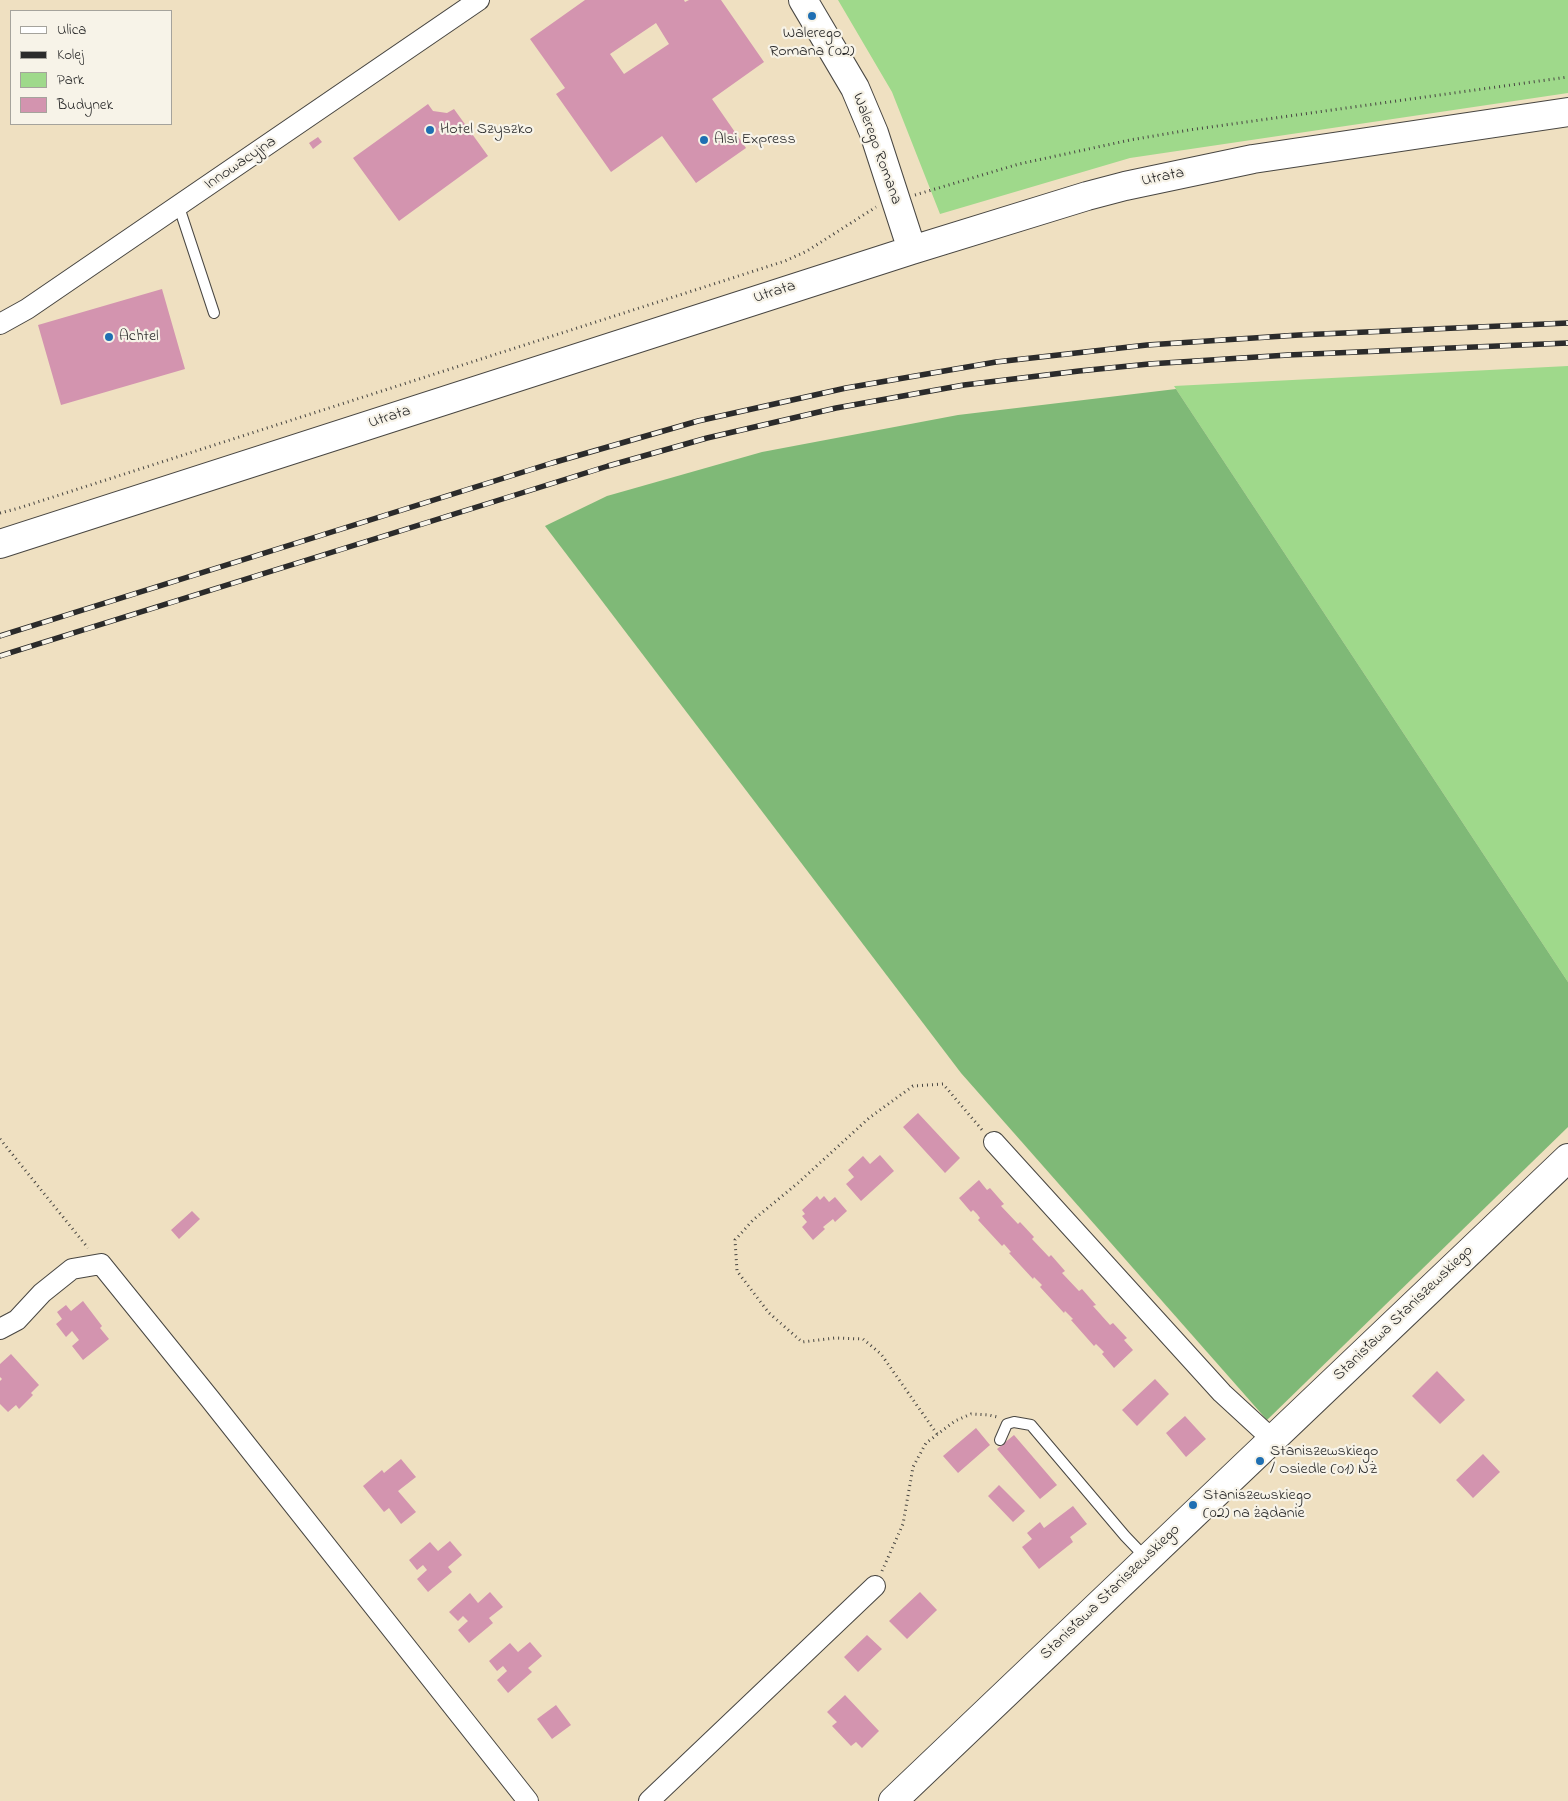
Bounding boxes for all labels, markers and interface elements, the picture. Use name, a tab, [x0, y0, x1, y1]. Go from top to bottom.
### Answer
legend	[10, 10, 172, 125]
marker: Walerego Romana (02)	[806, 10, 818, 22]
text: Ulica	[57, 19, 86, 41]
place label: Walerego Romana (02)	[769, 24, 855, 62]
text: Kolej	[57, 44, 84, 66]
text: Park	[57, 69, 84, 91]
street label: Walerego Romana	[847, 91, 905, 207]
text: Budynek	[57, 94, 113, 116]
place label: Hotel Szyszko	[440, 120, 533, 140]
marker: Hotel Szyszko	[424, 124, 436, 136]
place label: Alsi Express	[714, 130, 796, 150]
street label: Innowacyjna	[201, 133, 281, 195]
marker: Alsi Express	[698, 134, 710, 146]
street label: Utrata	[1140, 164, 1186, 192]
street label: Utrata	[752, 277, 798, 309]
place label: Achtel	[119, 327, 159, 347]
marker: Achtel	[103, 331, 115, 343]
street label: Utrata	[367, 402, 413, 434]
street label: Stanisława Staniszewskiego	[1330, 1242, 1478, 1386]
place label: Staniszewskiego / Osiedle (01) NŻ	[1270, 1442, 1378, 1480]
marker: Staniszewskiego / Osiedle (01) NŻ	[1254, 1455, 1266, 1467]
place label: Staniszewskiego (02) na żądanie	[1203, 1486, 1311, 1524]
marker: Staniszewskiego (02) na żądanie	[1187, 1499, 1199, 1511]
street label: Stanisława Staniszewskiego	[1037, 1521, 1185, 1665]

